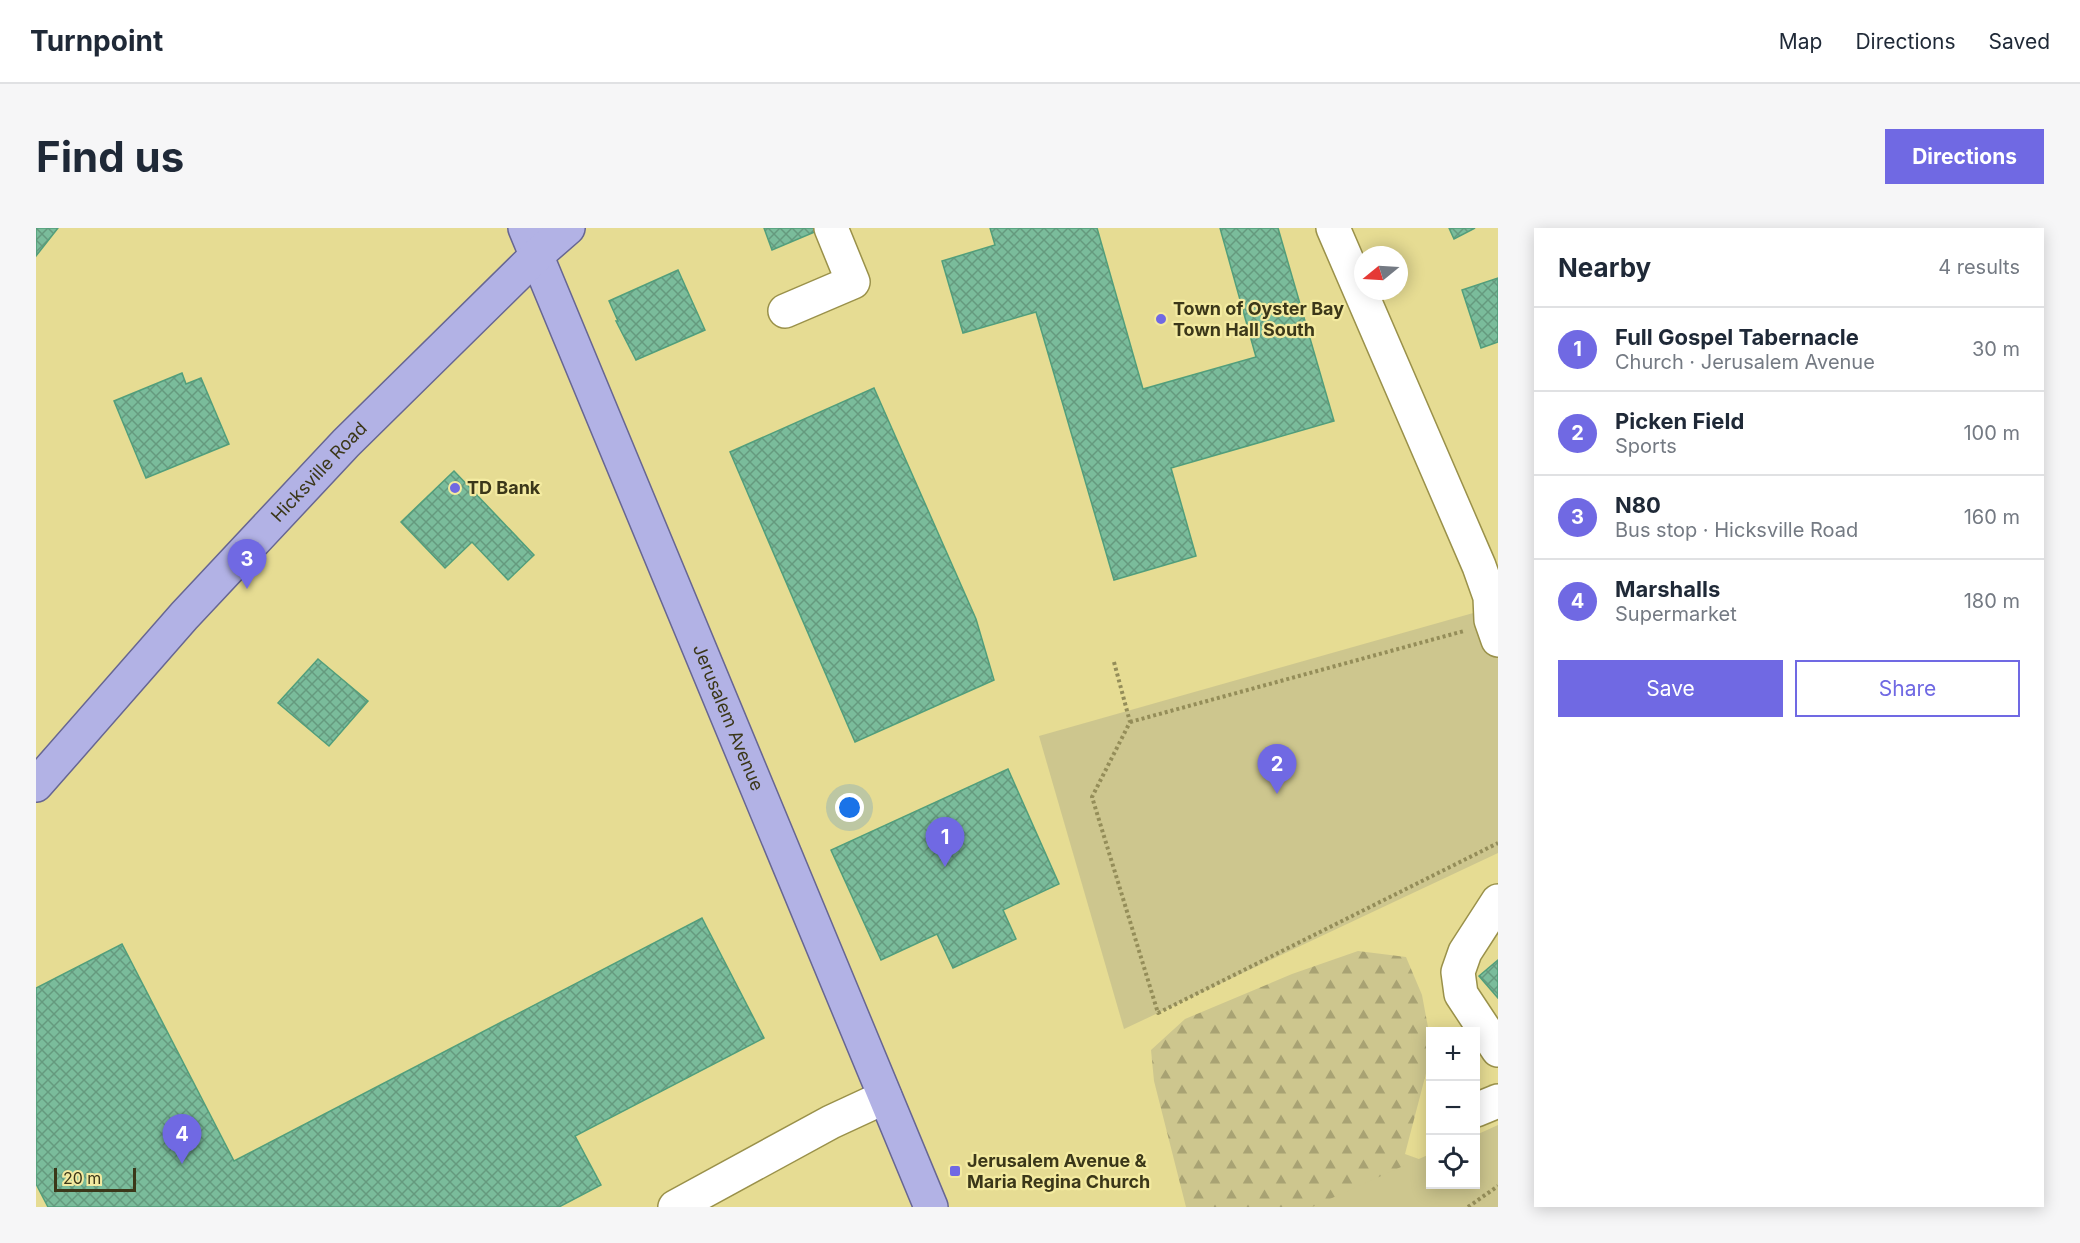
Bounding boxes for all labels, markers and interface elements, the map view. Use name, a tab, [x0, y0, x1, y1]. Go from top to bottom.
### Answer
text: Turnpoint	[30, 24, 163, 58]
text: Map	[1779, 29, 1822, 54]
text: Directions	[1855, 29, 1956, 54]
text: Saved	[1989, 29, 2050, 54]
button: Directions	[1885, 129, 2044, 184]
text: Find us	[36, 131, 184, 182]
north arrow	[1354, 246, 1408, 300]
text: Nearby	[1558, 252, 1651, 283]
text: 4 results	[1938, 255, 2020, 279]
place label: Town of Oyster Bay Town Hall South	[1173, 298, 1344, 340]
marker: Town of Oyster Bay Town Hall South	[1154, 312, 1168, 326]
text: Full Gospel Tabernacle	[1615, 324, 1859, 350]
text: 1	[1573, 337, 1582, 361]
text: 30 m	[1972, 337, 2020, 361]
text: Church · Jerusalem Avenue	[1615, 350, 1875, 374]
text: Picken Field	[1615, 408, 1744, 434]
street label: Hicksville Road	[267, 418, 371, 526]
text: 2	[1571, 421, 1584, 445]
text: 100 m	[1963, 421, 2020, 445]
text: Sports	[1615, 434, 1677, 458]
place label: TD Bank	[467, 477, 541, 498]
marker: TD Bank	[448, 481, 462, 495]
text: N80	[1615, 492, 1661, 518]
text: 3	[1571, 505, 1584, 529]
text: 160 m	[1964, 505, 2020, 529]
text: Bus stop · Hicksville Road	[1615, 518, 1858, 542]
pin: 3	[228, 540, 266, 589]
text: Marshalls	[1615, 576, 1720, 602]
text: 4	[1571, 589, 1584, 613]
text: 180 m	[1964, 589, 2020, 613]
text: Supermarket	[1615, 602, 1737, 626]
street label: Jerusalem Avenue	[689, 641, 768, 794]
button: Save	[1558, 660, 1783, 717]
button: Share	[1795, 660, 2020, 717]
pin: 2	[1258, 744, 1296, 794]
your location	[835, 793, 864, 822]
pin: 1	[926, 818, 964, 867]
map controls	[1426, 1027, 1480, 1189]
button: +	[1426, 1027, 1480, 1081]
button: −	[1426, 1081, 1480, 1135]
pin: 4	[162, 1114, 202, 1164]
button: locate	[1426, 1135, 1480, 1189]
place label: Jerusalem Avenue & Maria Regina Church	[967, 1150, 1150, 1192]
marker: Jerusalem Avenue & Maria Regina Church	[948, 1164, 962, 1178]
scale bar	[54, 1165, 136, 1192]
text: 20 m	[63, 1168, 101, 1188]

